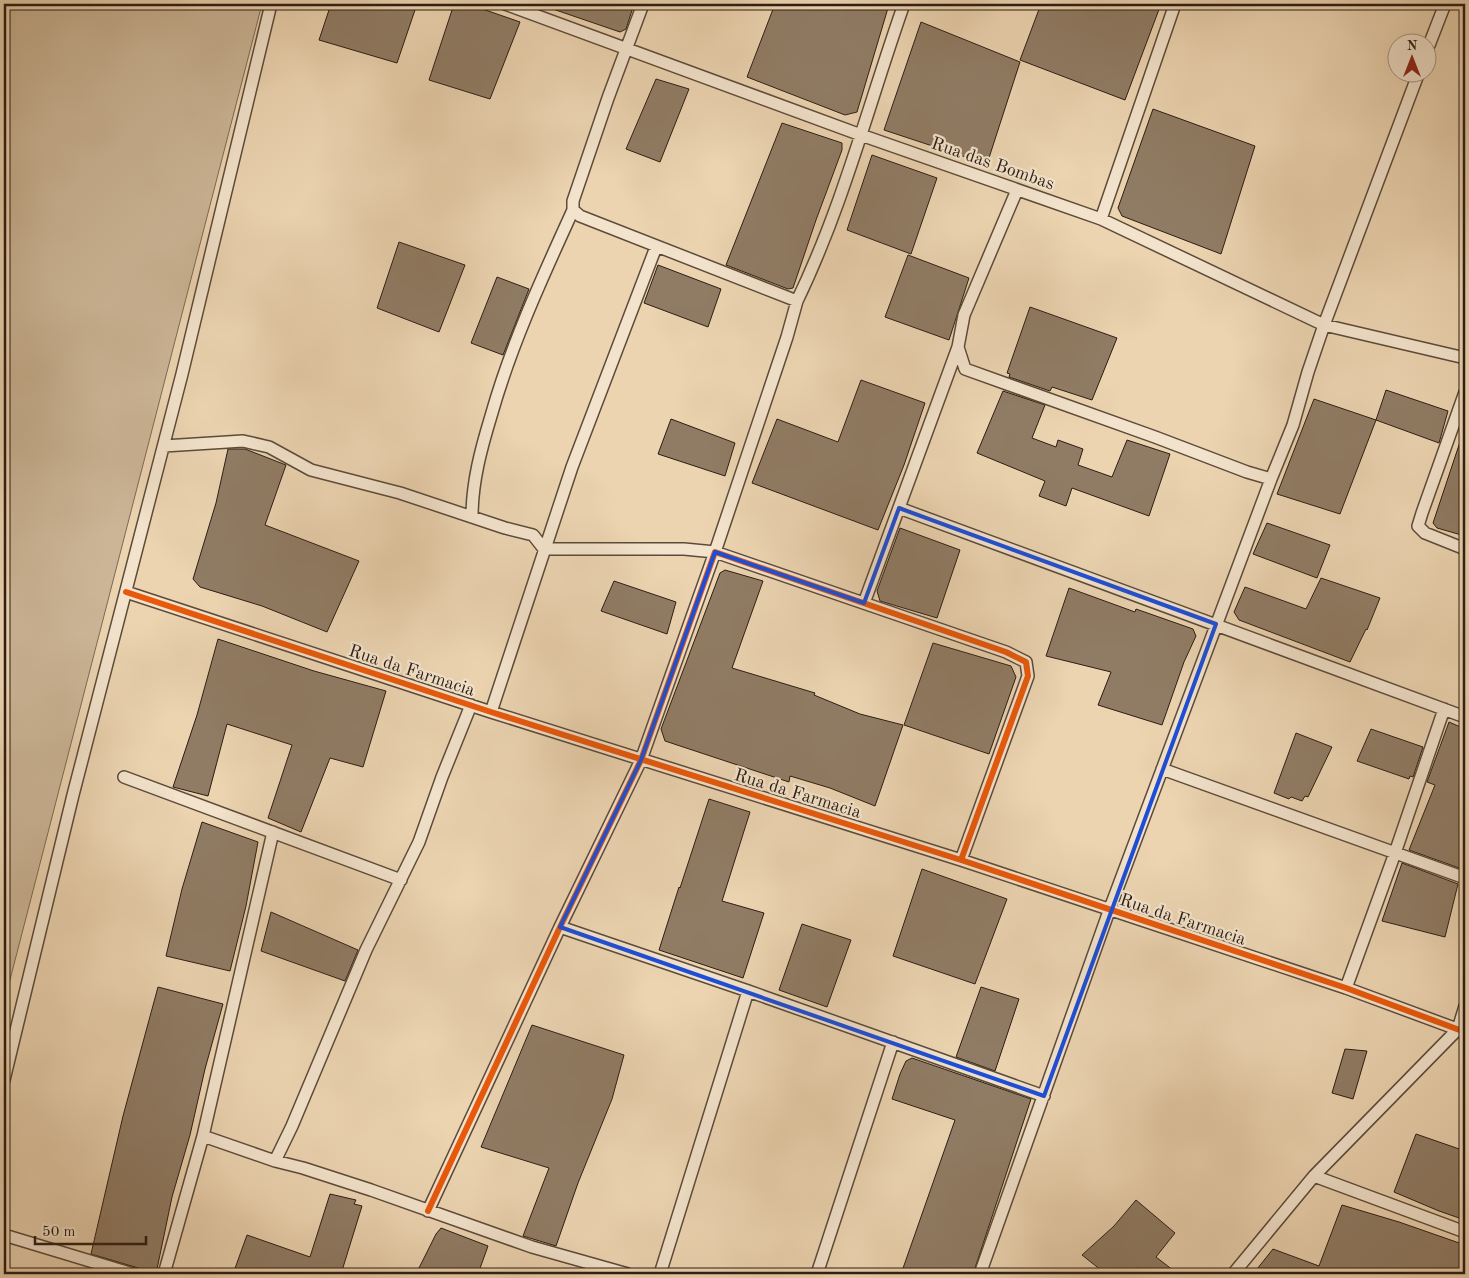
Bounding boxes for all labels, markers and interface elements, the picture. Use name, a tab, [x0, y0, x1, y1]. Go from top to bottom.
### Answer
north arrow	[1386, 32, 1436, 82]
text: N	[1407, 39, 1418, 53]
street label: Rua das Bombas	[929, 134, 1057, 194]
street label: Rua da Farmacia	[346, 642, 477, 700]
street label: Rua da Farmacia	[732, 766, 863, 822]
street label: Rua da Farmacia	[1117, 891, 1248, 949]
scale bar	[35, 1213, 146, 1245]
text: 50 m	[42, 1225, 76, 1240]

